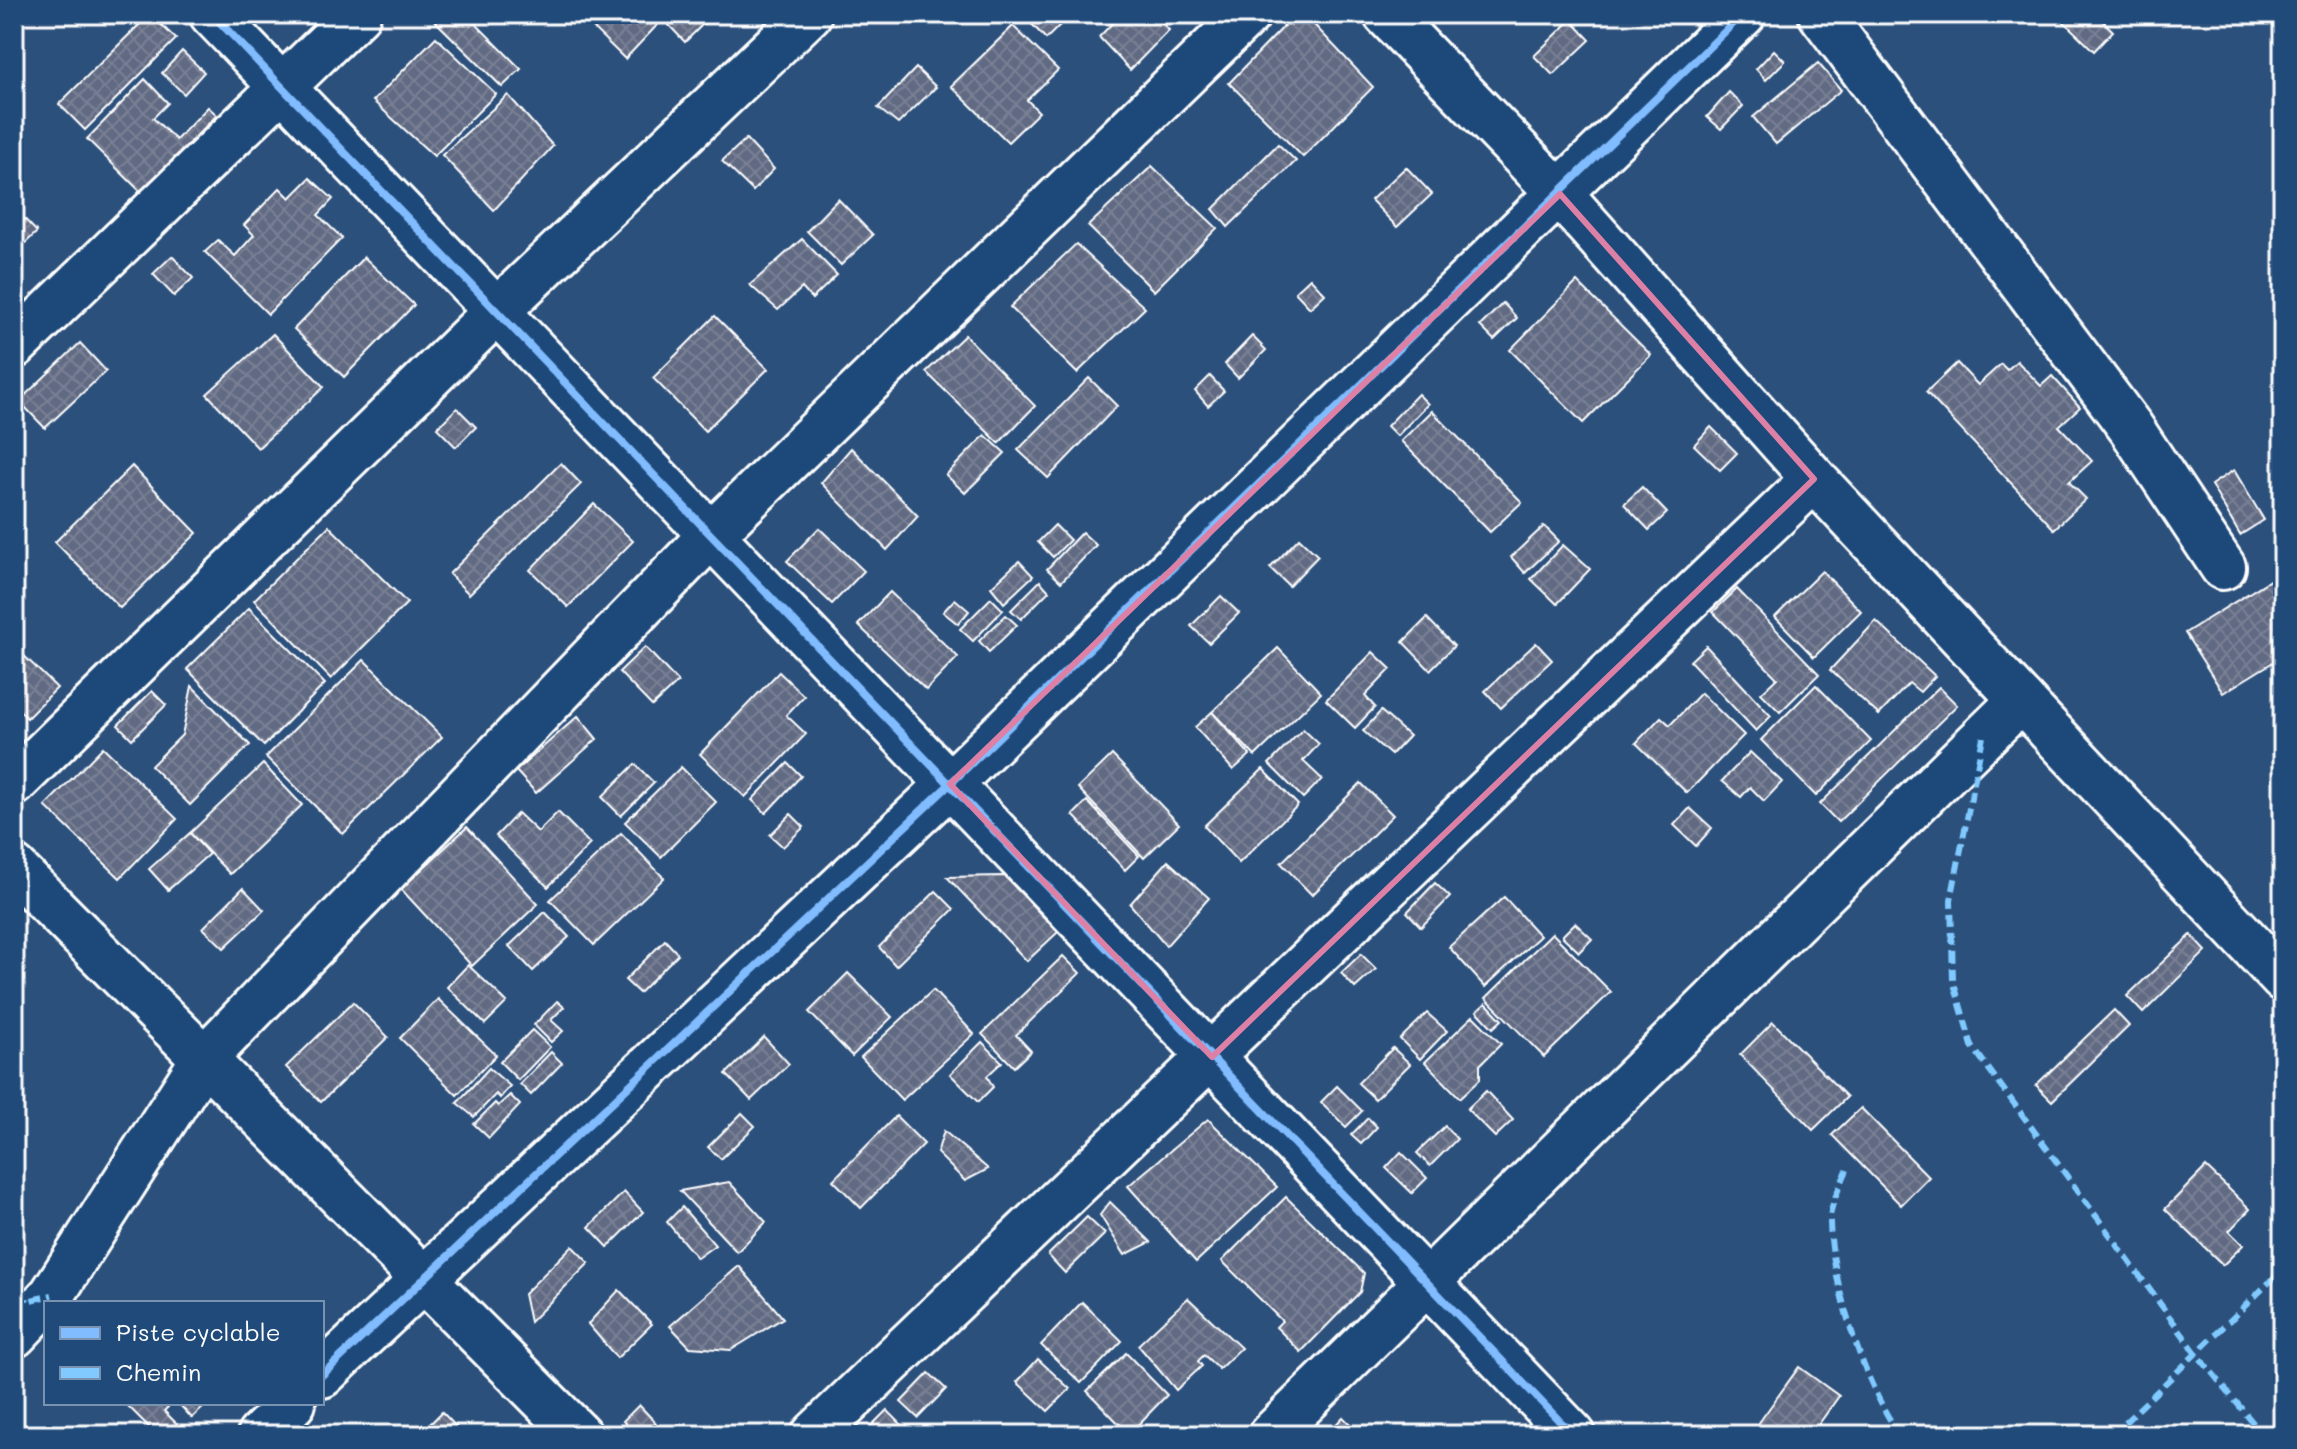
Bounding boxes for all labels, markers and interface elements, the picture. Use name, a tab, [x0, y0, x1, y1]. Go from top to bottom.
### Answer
legend	[44, 1301, 324, 1405]
text: Piste cyclable	[116, 1316, 281, 1347]
text: Chemin	[116, 1356, 201, 1387]

